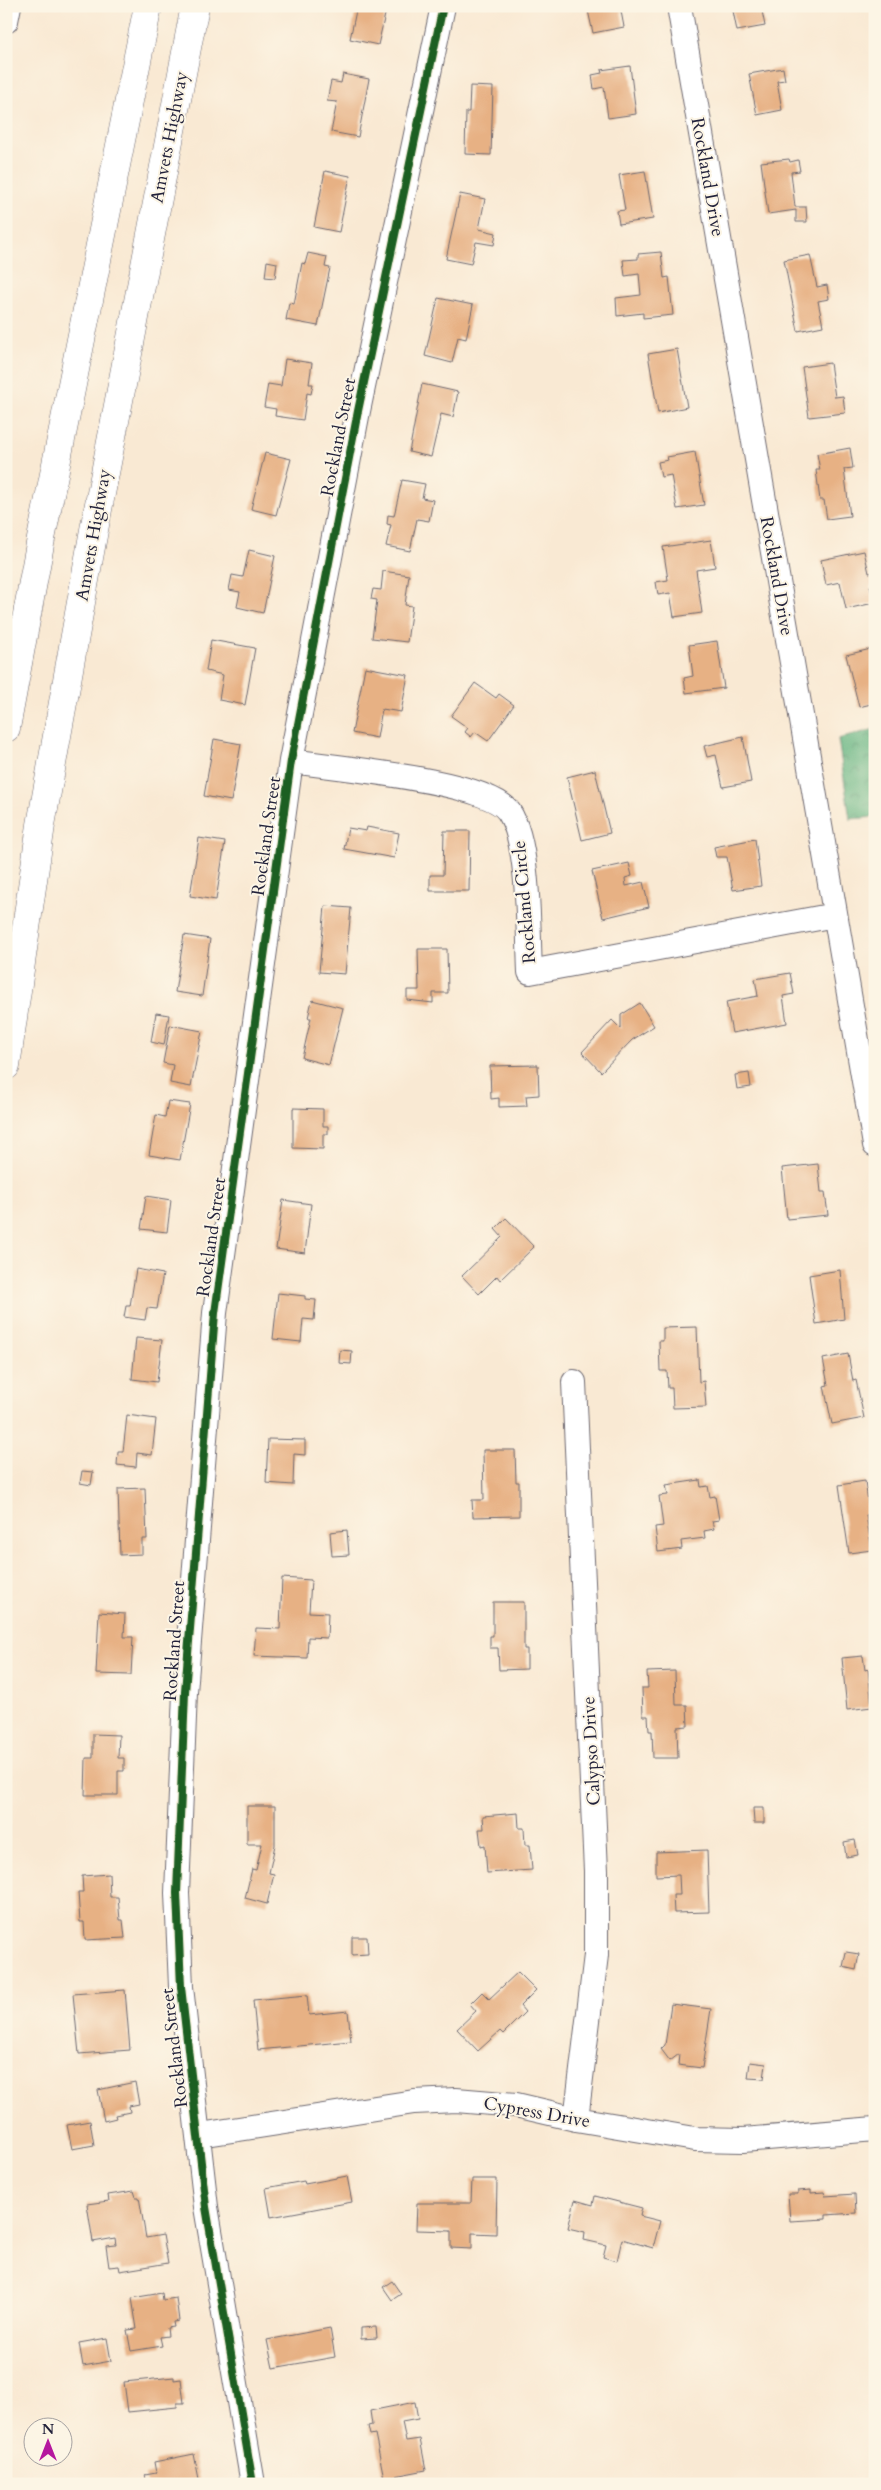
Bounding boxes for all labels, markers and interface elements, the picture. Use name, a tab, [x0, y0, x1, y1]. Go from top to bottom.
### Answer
street label: Amvets Highway	[144, 69, 195, 205]
street label: Rockland Drive	[685, 116, 730, 239]
street label: Rockland Street	[315, 375, 362, 499]
street label: Amvets Highway	[70, 467, 117, 603]
street label: Rockland Drive	[754, 515, 799, 638]
street label: Rockland Street	[246, 774, 287, 897]
street label: Rockland Circle	[507, 839, 542, 965]
street label: Rockland Street	[191, 1175, 232, 1298]
street label: Rockland Street	[158, 1580, 191, 1702]
street label: Calypso Drive	[576, 1696, 607, 1806]
street label: Rockland Street	[155, 1986, 194, 2109]
street label: Cypress Drive	[482, 2091, 592, 2134]
north arrow	[22, 2418, 72, 2468]
text: N	[42, 2420, 54, 2439]

